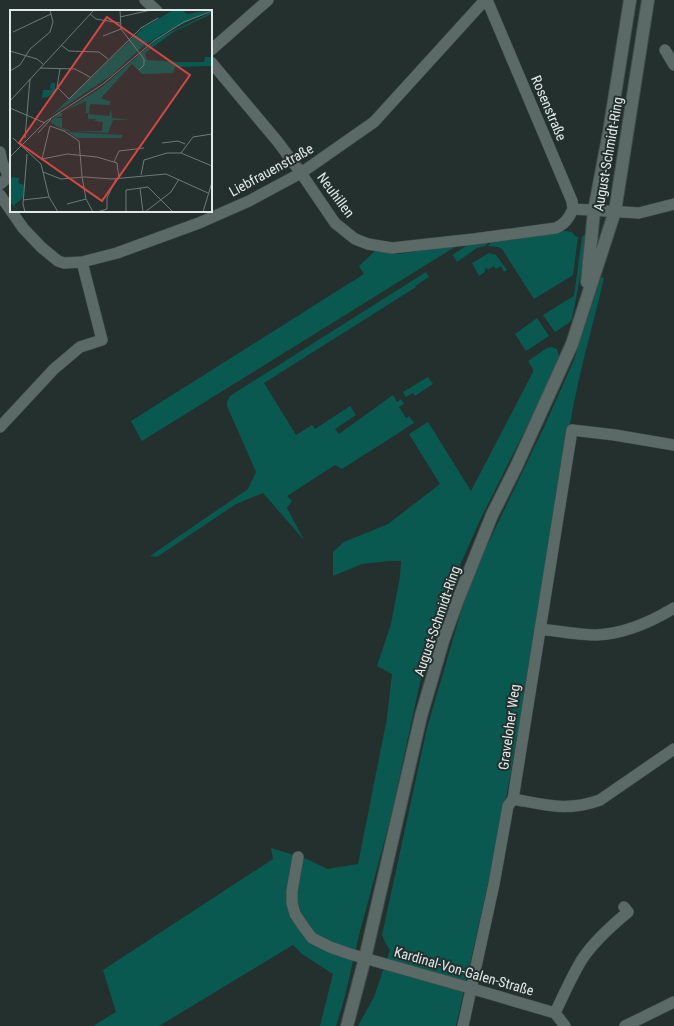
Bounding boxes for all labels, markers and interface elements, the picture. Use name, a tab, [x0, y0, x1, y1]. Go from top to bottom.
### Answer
inset map	[10, 10, 212, 212]
street label: Rosenstraße	[528, 73, 570, 143]
street label: August-Schmidt-Ring	[590, 96, 626, 212]
street label: Liebfrauenstraße	[226, 140, 316, 200]
street label: Neuhillen	[314, 170, 358, 220]
street label: August-Schmidt-Ring	[411, 564, 463, 678]
street label: Graveloher Weg	[495, 683, 523, 771]
street label: Kardinal-Von-Galen-Straße	[392, 943, 536, 999]

